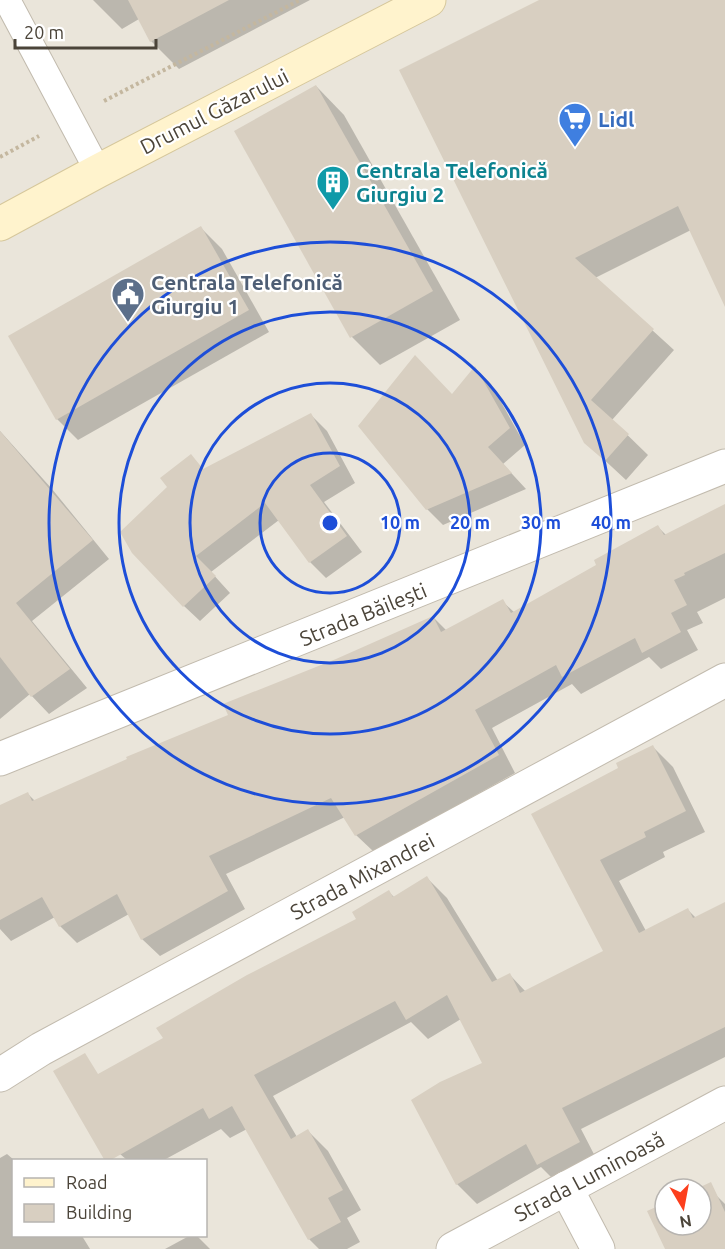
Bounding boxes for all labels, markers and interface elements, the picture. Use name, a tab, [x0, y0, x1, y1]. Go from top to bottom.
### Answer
scale bar	[15, 12, 156, 50]
text: 20 m	[24, 22, 64, 42]
street label: Drumul Găzarului	[136, 63, 292, 159]
supermarket icon: Lidl	[557, 101, 593, 148]
place label: Lidl	[598, 107, 634, 131]
place label: Centrala Telefonică Giurgiu 2	[356, 158, 548, 206]
building icon: Centrala Telefonică Giurgiu 2	[315, 164, 351, 211]
place label: Centrala Telefonică Giurgiu 1	[151, 270, 343, 318]
public building icon: Centrala Telefonică Giurgiu 1	[110, 276, 146, 323]
text: 10 m	[380, 512, 420, 532]
text: 20 m	[450, 512, 490, 532]
text: 30 m	[521, 512, 561, 532]
text: 40 m	[591, 512, 631, 532]
centre of rings	[320, 513, 340, 533]
street label: Strada Băilești	[296, 578, 430, 650]
street label: Strada Mixandrei	[286, 828, 438, 924]
street label: Strada Luminoasă	[510, 1126, 668, 1226]
legend	[12, 1159, 207, 1237]
text: Road	[66, 1172, 108, 1192]
north arrow	[653, 1177, 713, 1237]
text: Building	[66, 1202, 132, 1222]
text: N	[678, 1212, 693, 1232]

